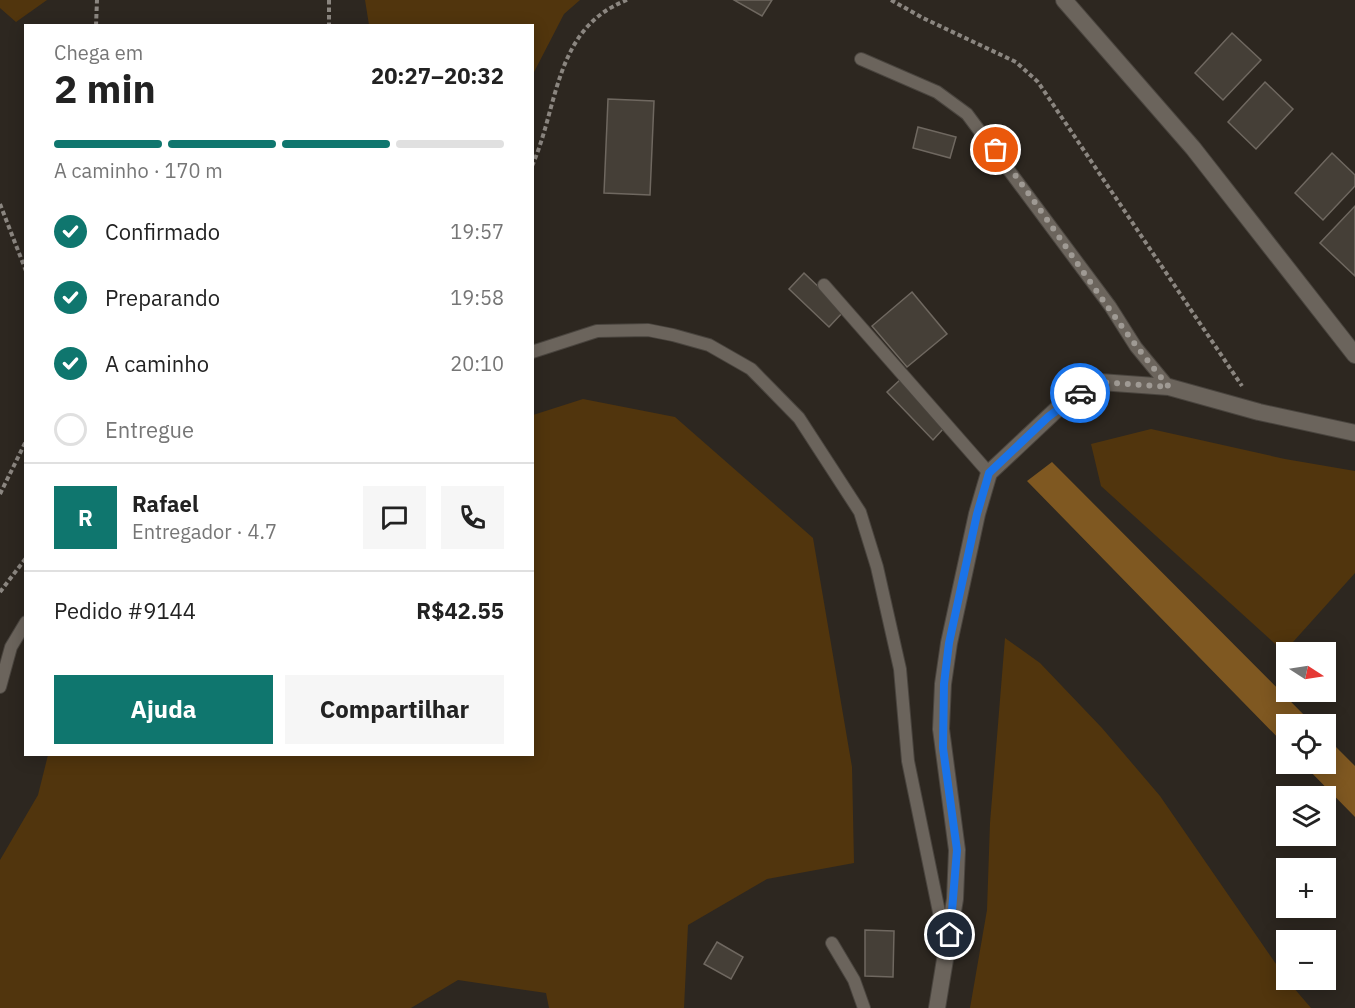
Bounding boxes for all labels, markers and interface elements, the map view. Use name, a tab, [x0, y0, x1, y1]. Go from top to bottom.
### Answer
text: Chega em	[54, 39, 143, 66]
text: 20:27–20:32	[371, 61, 504, 90]
text: 2 min	[54, 63, 156, 114]
pin	[970, 124, 1021, 175]
icon: bag	[979, 133, 1012, 166]
text: A caminho · 170 m	[54, 157, 223, 184]
icon: check	[54, 215, 87, 248]
text: Confirmado	[105, 217, 220, 246]
text: 19:57	[450, 218, 504, 245]
icon: check	[54, 281, 87, 314]
text: Preparando	[105, 283, 220, 312]
text: 19:58	[450, 284, 504, 311]
icon: check	[54, 347, 87, 380]
text: A caminho	[105, 349, 209, 378]
text: 20:10	[450, 350, 504, 377]
courier	[1050, 363, 1110, 423]
icon: car	[1064, 377, 1097, 410]
text: Entregue	[105, 415, 194, 444]
button: chat	[363, 486, 426, 549]
button: phone	[441, 486, 504, 549]
text: Rafael	[132, 489, 199, 518]
text: R	[78, 503, 93, 532]
text: Entregador · 4.7	[132, 518, 277, 545]
text: Pedido #9144	[54, 596, 196, 625]
text: R$42.55	[416, 596, 504, 625]
north arrow	[1276, 642, 1336, 702]
map controls	[1276, 642, 1336, 990]
button: Ajuda	[54, 675, 273, 744]
button: Compartilhar	[285, 675, 504, 744]
button: locate	[1276, 714, 1336, 774]
button: layers	[1276, 786, 1336, 846]
button: +	[1276, 858, 1336, 918]
pin	[924, 909, 975, 960]
icon: home	[933, 918, 966, 951]
button: −	[1276, 930, 1336, 990]

